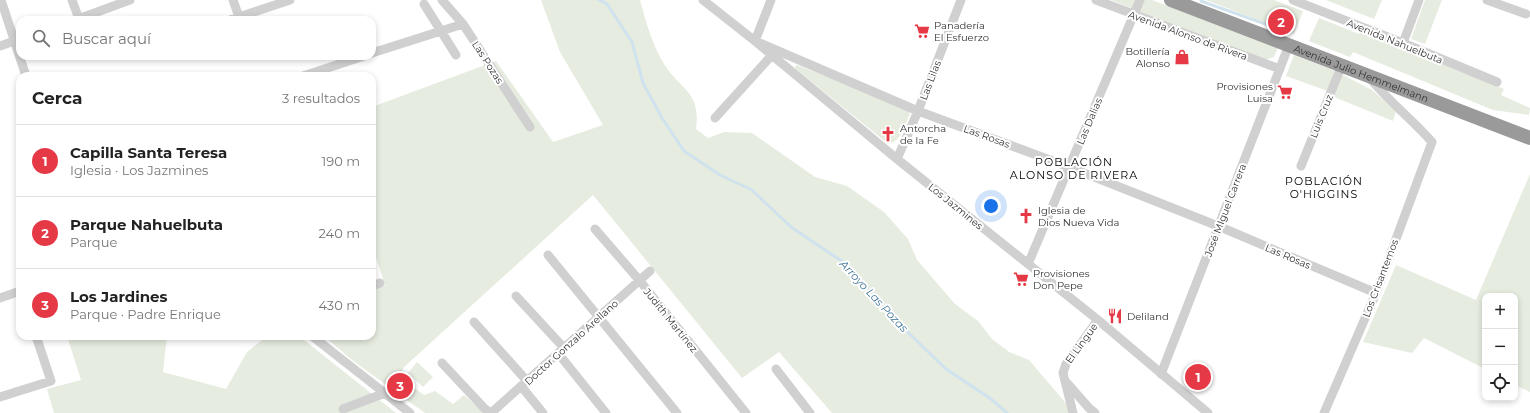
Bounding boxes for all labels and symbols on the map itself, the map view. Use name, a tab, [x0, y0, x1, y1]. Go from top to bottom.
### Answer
pin: 2	[1268, 7, 1294, 37]
street label: Avenida Alonso de Rivera	[1126, 8, 1249, 63]
street label: Avenida Nahuelbuta	[1345, 16, 1445, 67]
place label: Panadería El Esfuerzo	[934, 19, 989, 44]
supermarket icon: Panadería El Esfuerzo	[913, 22, 931, 40]
street label: Las Pozas	[469, 38, 506, 86]
street label: Avenida Julio Hemmelmann	[1292, 42, 1430, 105]
place label: Botillería Alonso	[1125, 45, 1170, 70]
shop icon: Botillería Alonso	[1173, 48, 1191, 66]
street label: Las Lilas	[917, 58, 944, 102]
place label: Provisiones Luisa	[1216, 80, 1273, 105]
supermarket icon: Provisiones Luisa	[1276, 83, 1294, 101]
street label: Luis Cruz	[1307, 93, 1336, 140]
street label: Las Dalias	[1074, 96, 1105, 147]
place label: Antorcha de la Fe	[900, 122, 946, 147]
street label: Las Rosas	[962, 122, 1012, 151]
church icon: Antorcha de la Fe	[879, 125, 897, 143]
district label: POBLACIÓN ALONSO DE RIVERA	[1010, 155, 1138, 182]
street label: José MIguel Carrera	[1201, 162, 1249, 259]
district label: POBLACIÓN O'HIGGINS	[1285, 174, 1363, 201]
street label: Los Jazmines	[926, 180, 986, 232]
your location	[981, 196, 1001, 216]
place label: Iglesia de Dios Nueva Vida	[1038, 204, 1119, 229]
church icon: Iglesia de Dios Nueva Vida	[1017, 207, 1035, 225]
street label: Los Crisantemos	[1360, 237, 1401, 319]
street label: Las Rosas	[1263, 241, 1313, 272]
water label: Arroyo Las Pozas	[836, 256, 912, 336]
place label: Provisiones Don Pepe	[1033, 267, 1090, 292]
supermarket icon: Provisiones Don Pepe	[1012, 270, 1030, 288]
street label: Judith Martínez	[640, 285, 700, 355]
street label: Doctor Gonzalo Arellano	[522, 297, 621, 388]
restaurant icon: Deliland	[1106, 307, 1124, 325]
place label: Deliland	[1127, 310, 1169, 323]
street label: El Lingue	[1062, 320, 1100, 366]
pin: 1	[1185, 362, 1211, 392]
pin: 3	[387, 371, 413, 401]

